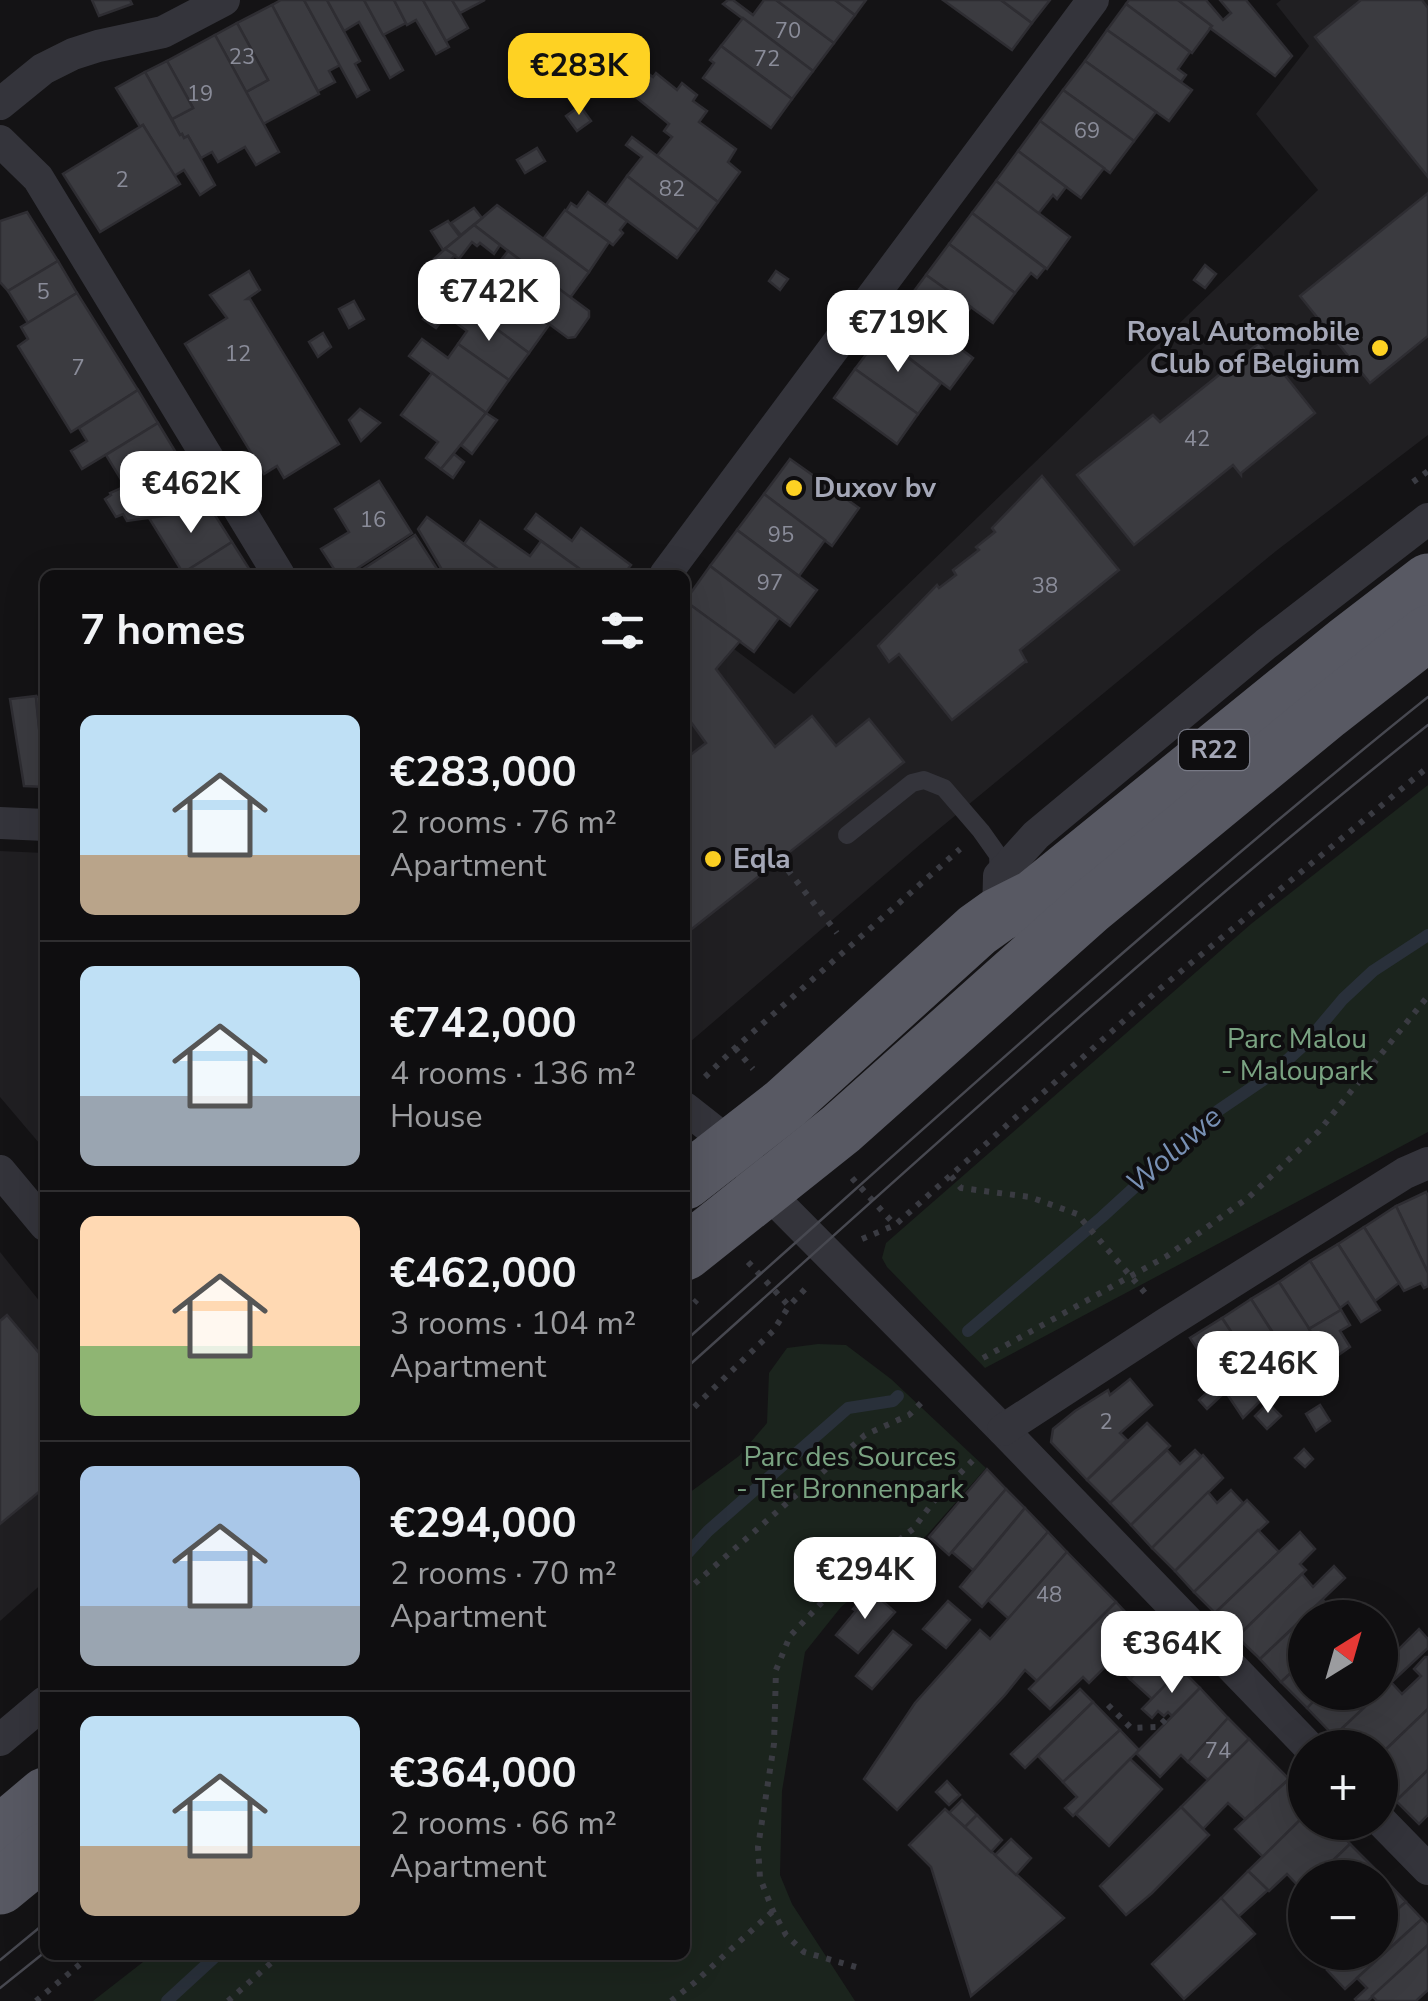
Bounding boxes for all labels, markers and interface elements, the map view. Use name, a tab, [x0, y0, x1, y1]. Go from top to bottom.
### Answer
house number: 70	[775, 16, 801, 46]
pin: €283K	[509, 33, 649, 118]
house number: 23	[229, 42, 255, 72]
text: €283K	[530, 44, 628, 87]
house number: 72	[754, 44, 780, 74]
house number: 19	[187, 79, 213, 109]
house number: 69	[1074, 116, 1100, 146]
house number: 2	[115, 165, 129, 195]
house number: 82	[659, 174, 685, 204]
pin: €742K	[419, 259, 559, 344]
text: €742K	[440, 270, 538, 313]
house number: 5	[36, 277, 50, 307]
pin: €719K	[828, 290, 968, 375]
text: €719K	[849, 301, 947, 344]
place label: Royal Automobile Club of Belgium	[1127, 313, 1360, 383]
marker: Royal Automobile Club of Belgium	[1369, 337, 1391, 359]
house number: 12	[225, 339, 251, 369]
house number: 7	[71, 353, 85, 383]
house number: 42	[1184, 424, 1210, 454]
pin: €462K	[121, 451, 261, 536]
text: €462K	[142, 462, 240, 505]
place label: Duxov bv	[814, 469, 936, 507]
marker: Duxov bv	[783, 477, 805, 499]
house number: 16	[360, 505, 386, 535]
house number: 95	[768, 520, 794, 550]
house number: 97	[757, 568, 783, 598]
house number: 38	[1032, 571, 1058, 601]
text: 7 homes	[80, 602, 245, 659]
icon: filters	[595, 603, 650, 658]
road number: R22	[1179, 730, 1249, 770]
text: €283,000	[390, 744, 577, 801]
icon: home	[160, 755, 280, 875]
text: 2 rooms · 76 m²	[390, 801, 617, 844]
place label: Eqla	[733, 840, 791, 878]
text: Apartment	[390, 844, 546, 887]
marker: Eqla	[702, 848, 724, 870]
text: €742,000	[390, 995, 577, 1052]
icon: home	[160, 1006, 280, 1126]
park label: Parc Malou - Maloupark	[1221, 1020, 1374, 1090]
text: 4 rooms · 136 m²	[390, 1052, 636, 1095]
text: House	[390, 1095, 483, 1138]
water label: Woluwe	[1117, 1097, 1231, 1203]
text: €462,000	[390, 1245, 577, 1302]
icon: home	[160, 1256, 280, 1376]
text: 3 rooms · 104 m²	[390, 1302, 636, 1345]
pin: €246K	[1198, 1331, 1338, 1416]
text: €246K	[1219, 1342, 1317, 1385]
text: Apartment	[390, 1345, 546, 1388]
house number: 2	[1099, 1407, 1113, 1437]
park label: Parc des Sources - Ter Bronnenpark	[736, 1438, 965, 1508]
text: €294,000	[390, 1495, 577, 1552]
icon: home	[160, 1506, 280, 1626]
pin: €294K	[795, 1537, 935, 1622]
text: €294K	[816, 1548, 914, 1591]
text: 2 rooms · 70 m²	[390, 1552, 617, 1595]
house number: 48	[1036, 1580, 1062, 1610]
text: Apartment	[390, 1595, 546, 1638]
north arrow	[1288, 1600, 1398, 1710]
map controls	[1288, 1600, 1398, 1970]
pin: €364K	[1102, 1611, 1242, 1696]
text: €364K	[1123, 1622, 1221, 1665]
button: +	[1288, 1730, 1398, 1840]
house number: 74	[1205, 1736, 1231, 1766]
text: €364,000	[390, 1745, 577, 1802]
icon: home	[160, 1756, 280, 1876]
text: 2 rooms · 66 m²	[390, 1802, 617, 1845]
text: Apartment	[390, 1845, 546, 1888]
button: −	[1288, 1860, 1398, 1970]

